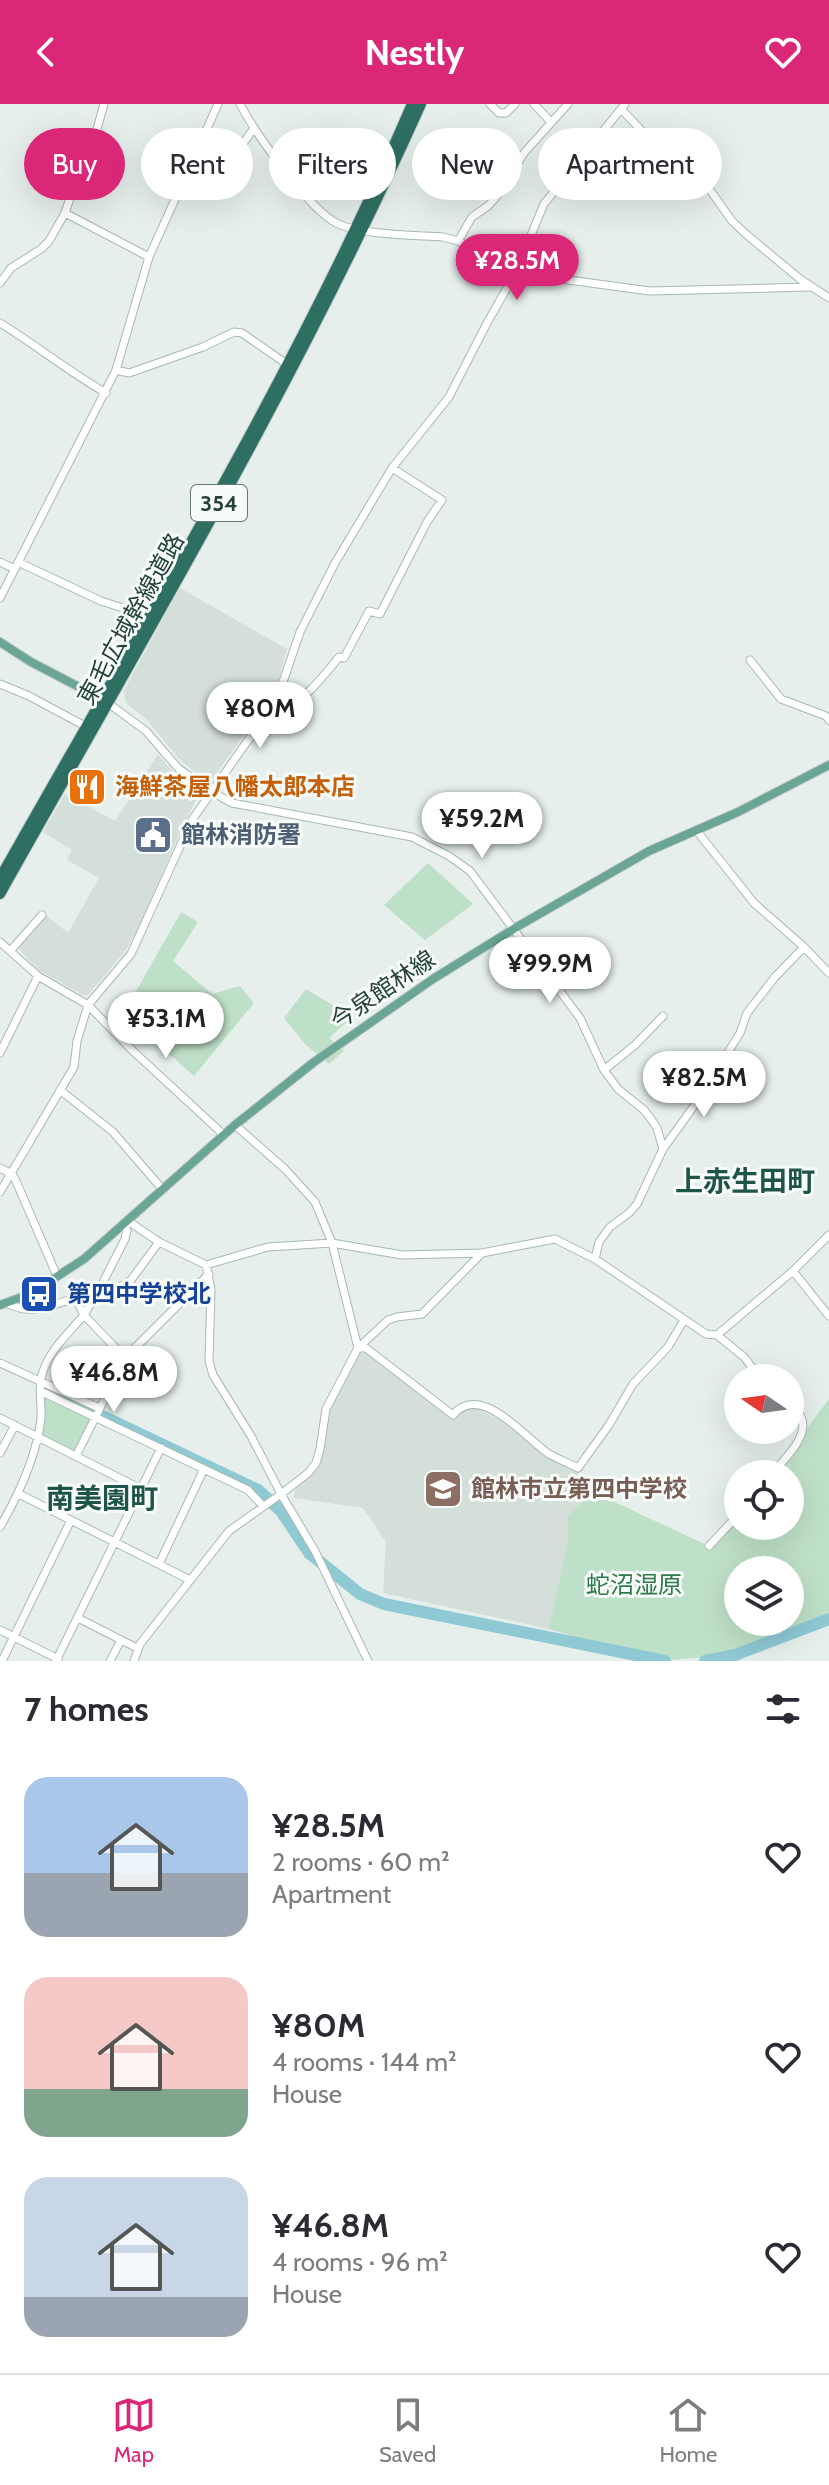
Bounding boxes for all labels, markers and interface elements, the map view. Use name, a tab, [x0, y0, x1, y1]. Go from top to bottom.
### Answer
icon: back	[24, 30, 68, 74]
text: Nestly	[365, 30, 464, 74]
icon: heart	[761, 30, 805, 74]
chip: Buy	[24, 128, 125, 200]
chip: Rent	[141, 128, 253, 200]
chip: Filters	[269, 128, 396, 200]
chip: New	[412, 128, 522, 200]
chip: Apartment	[538, 128, 722, 200]
pin: ¥28.5M	[452, 234, 582, 302]
text: ¥28.5M	[474, 244, 560, 276]
road number: 354	[191, 485, 247, 521]
street label: 東毛広域幹線道路	[71, 528, 190, 710]
pin: ¥80M	[213, 682, 307, 750]
text: ¥80M	[224, 692, 296, 724]
restaurant icon: 海鮮茶屋八幡太郎本店	[66, 766, 108, 808]
place label: 海鮮茶屋八幡太郎本店	[115, 772, 355, 801]
pin: ¥59.2M	[417, 792, 547, 860]
text: ¥59.2M	[439, 802, 525, 834]
public building icon: 館林消防署	[132, 814, 174, 856]
place label: 館林消防署	[181, 820, 301, 849]
pin: ¥99.9M	[485, 937, 615, 1005]
street label: 今泉館林線	[325, 944, 441, 1035]
text: ¥99.9M	[507, 947, 593, 979]
pin: ¥53.1M	[101, 992, 231, 1060]
text: ¥53.1M	[126, 1002, 206, 1034]
pin: ¥82.5M	[639, 1051, 769, 1119]
text: ¥82.5M	[661, 1061, 747, 1093]
district label: 上赤生田町	[675, 1164, 815, 1198]
bus stop icon: 第四中学校北	[18, 1273, 60, 1315]
place label: 第四中学校北	[67, 1279, 211, 1308]
pin: ¥46.8M	[49, 1346, 179, 1414]
text: ¥46.8M	[69, 1356, 159, 1388]
north arrow	[724, 1364, 804, 1444]
map controls	[724, 1364, 804, 1636]
button: locate	[724, 1460, 804, 1540]
school or university icon: 館林市立第四中学校	[422, 1468, 464, 1510]
place label: 館林市立第四中学校	[471, 1474, 687, 1503]
district label: 南美園町	[46, 1481, 158, 1515]
button: layers	[724, 1556, 804, 1636]
park label: 蛇沼湿原	[586, 1570, 682, 1599]
icon: filters	[761, 1687, 805, 1731]
text: 7 homes	[24, 1688, 149, 1730]
text: ¥28.5M	[272, 1804, 385, 1846]
icon: home	[88, 1809, 184, 1905]
icon: heart	[761, 1835, 805, 1879]
text: 2 rooms · 60 m²	[272, 1846, 450, 1878]
text: Apartment	[272, 1878, 391, 1910]
text: ¥80M	[272, 2004, 365, 2046]
icon: home	[88, 2009, 184, 2105]
icon: heart	[761, 2035, 805, 2079]
text: 4 rooms · 144 m²	[272, 2046, 457, 2078]
text: House	[272, 2078, 342, 2110]
text: ¥46.8M	[272, 2204, 389, 2246]
icon: home	[88, 2209, 184, 2305]
icon: heart	[761, 2235, 805, 2279]
text: 4 rooms · 96 m²	[272, 2246, 448, 2278]
text: House	[272, 2278, 342, 2310]
tab: Map	[112, 2393, 156, 2468]
tab: Saved	[379, 2393, 436, 2468]
tab: Home	[659, 2393, 717, 2468]

